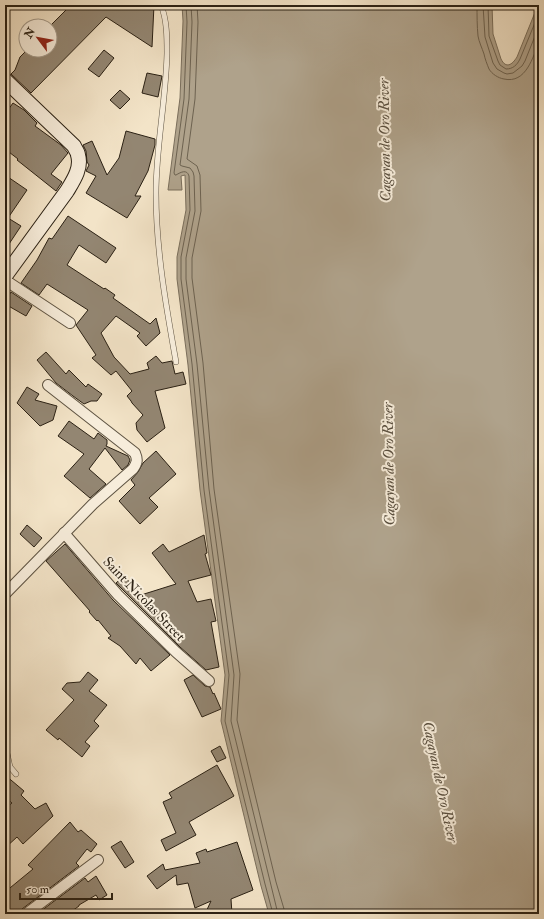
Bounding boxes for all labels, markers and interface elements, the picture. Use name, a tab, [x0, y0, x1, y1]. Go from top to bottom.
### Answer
north arrow	[18, 18, 58, 58]
text: N	[21, 24, 39, 41]
water label: Cagayan de Oro River	[374, 77, 396, 202]
water label: Cagayan de Oro River	[378, 401, 400, 526]
street label: Saint Nicolas Street	[99, 553, 189, 645]
water label: Cagayan de Oro River	[418, 720, 462, 846]
scale bar	[20, 875, 112, 901]
text: 50 m	[26, 882, 50, 897]

